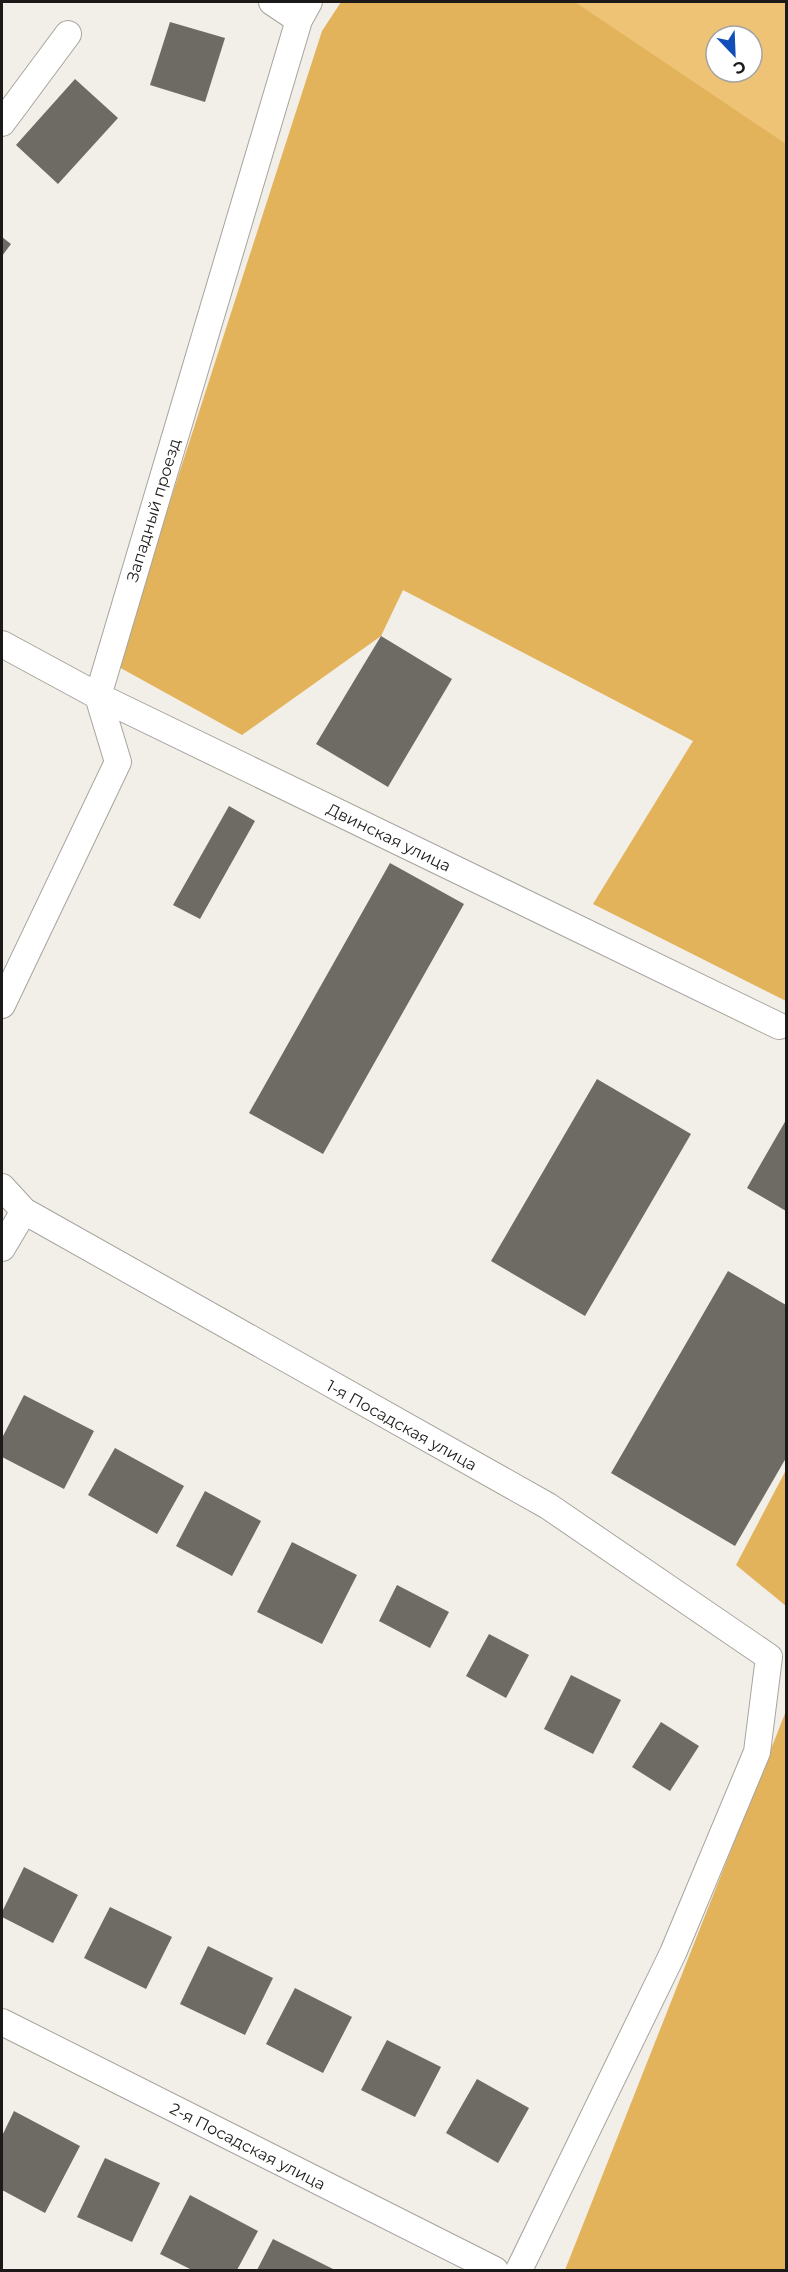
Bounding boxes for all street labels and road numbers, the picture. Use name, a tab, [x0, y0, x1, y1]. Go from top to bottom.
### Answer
street label: Западный проезд	[123, 436, 184, 584]
street label: Двинская улица	[324, 799, 454, 876]
street label: 1-я Посадская улица	[323, 1376, 480, 1475]
street label: 2-я Посадская улица	[167, 2099, 329, 2194]

